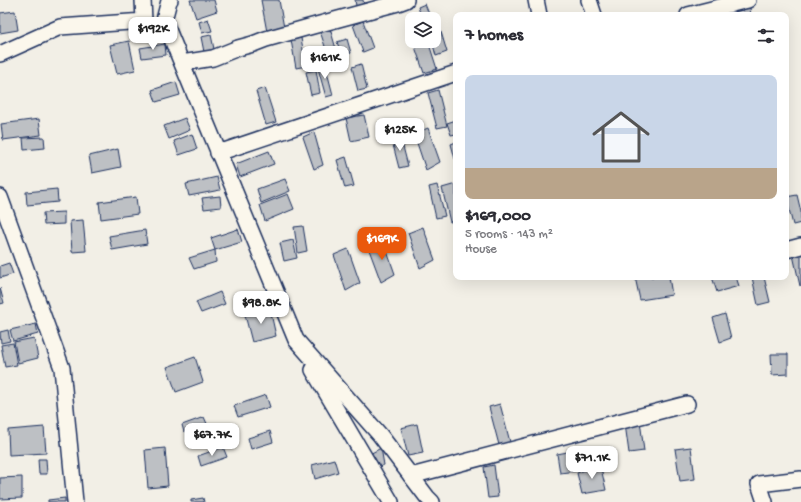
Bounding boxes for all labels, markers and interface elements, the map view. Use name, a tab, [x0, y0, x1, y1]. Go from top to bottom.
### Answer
map controls	[405, 12, 441, 48]
button: layers	[405, 12, 441, 48]
pin: $192K	[125, 17, 181, 51]
text: $192K	[137, 22, 169, 37]
icon: filters	[755, 25, 777, 47]
text: 7 homes	[465, 26, 523, 46]
pin: $161K	[297, 46, 353, 80]
text: $161K	[310, 51, 340, 66]
icon: home	[585, 101, 657, 173]
pin: $125K	[372, 118, 428, 152]
text: $125K	[384, 123, 416, 138]
text: $169,000	[465, 207, 531, 227]
pin: $169K	[354, 227, 410, 261]
text: 5 rooms · 143 m²	[465, 227, 553, 242]
text: $169K	[366, 232, 398, 247]
text: House	[465, 242, 497, 257]
pin: $98.8K	[228, 291, 294, 325]
text: $98.8K	[242, 296, 280, 311]
pin: $67.7K	[179, 423, 245, 457]
text: $67.7K	[193, 428, 231, 443]
pin: $71.1K	[559, 446, 625, 480]
text: $71.1K	[575, 451, 609, 466]

